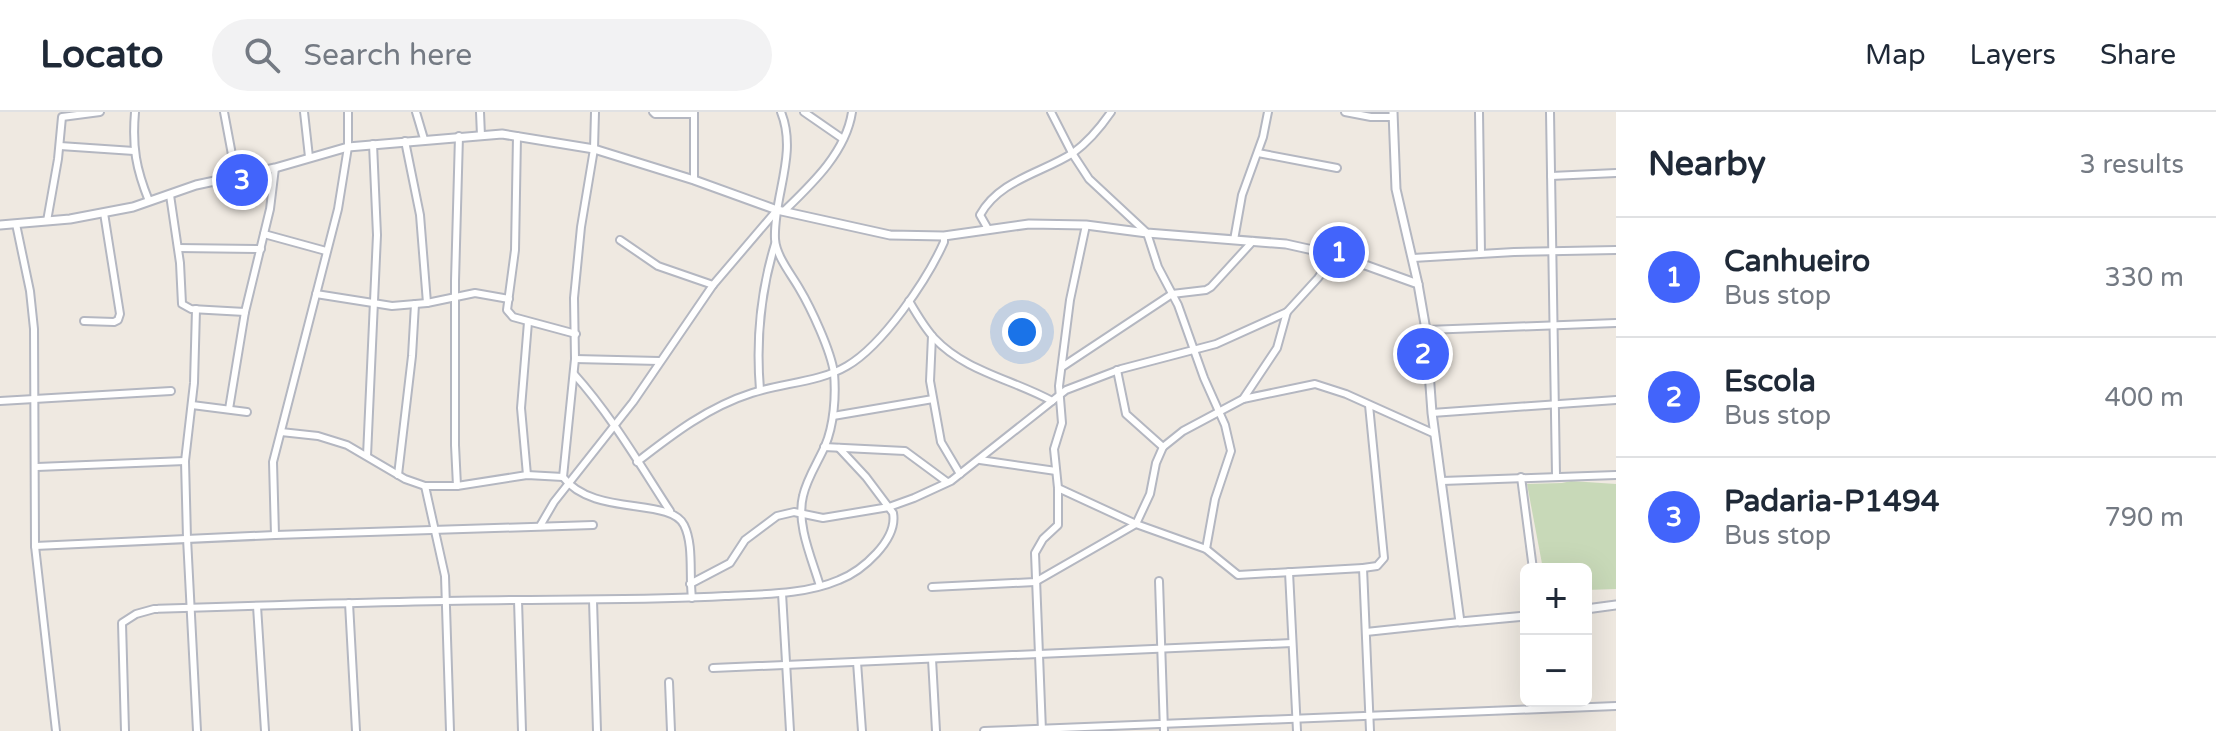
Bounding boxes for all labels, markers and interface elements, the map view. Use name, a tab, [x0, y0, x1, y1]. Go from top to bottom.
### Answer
search box	[212, 19, 772, 91]
text: Locato	[40, 32, 164, 78]
icon: search	[240, 33, 284, 77]
text: Search here	[304, 37, 472, 74]
text: Map	[1865, 38, 1926, 72]
text: Layers	[1970, 38, 2056, 72]
text: Share	[2100, 38, 2176, 72]
text: Nearby	[1648, 144, 1766, 185]
text: 3 results	[2079, 149, 2184, 180]
pin: 3	[216, 150, 268, 210]
pin: 1	[1313, 222, 1365, 282]
text: Canhueiro	[1724, 243, 1870, 280]
text: 1	[1666, 262, 1682, 293]
text: 330 m	[2104, 262, 2184, 293]
text: Bus stop	[1724, 280, 1831, 311]
your location	[1002, 312, 1042, 352]
pin: 2	[1397, 324, 1449, 384]
text: Escola	[1724, 363, 1816, 400]
text: 2	[1666, 382, 1682, 413]
text: 400 m	[2104, 382, 2184, 413]
text: Bus stop	[1724, 400, 1831, 431]
text: Padaria-P1494	[1724, 483, 1940, 520]
text: 3	[1666, 502, 1682, 533]
text: 790 m	[2104, 502, 2184, 533]
text: Bus stop	[1724, 520, 1831, 551]
map controls	[1520, 563, 1592, 707]
button: +	[1520, 563, 1592, 635]
button: −	[1520, 635, 1592, 707]

